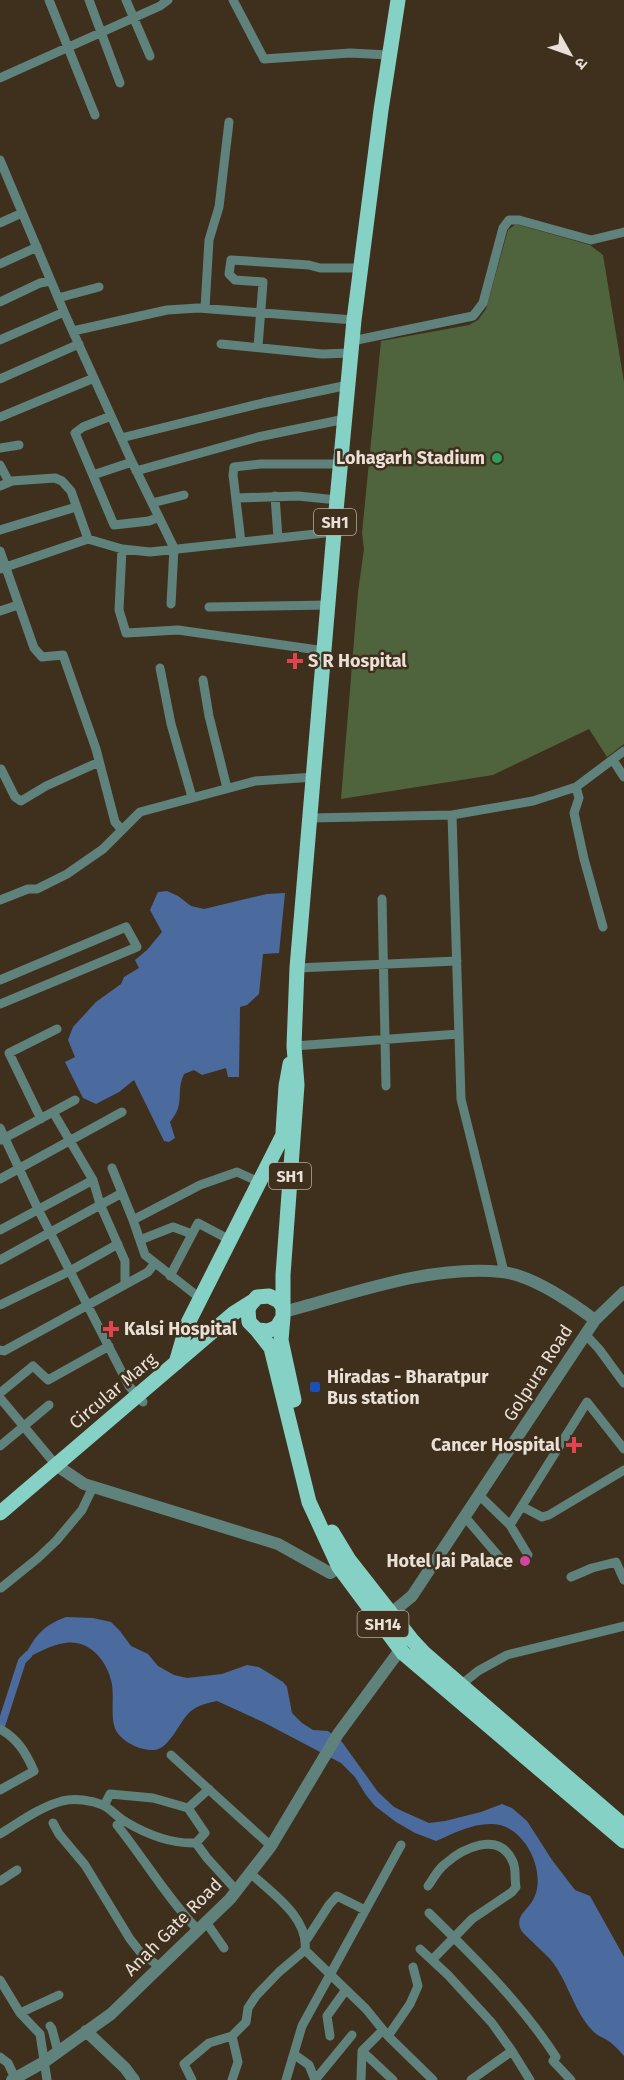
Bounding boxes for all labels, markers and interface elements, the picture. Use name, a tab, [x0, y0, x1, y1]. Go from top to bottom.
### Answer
north arrow	[540, 24, 600, 84]
text: उ	[570, 54, 591, 73]
place label: Lohagarh Stadium	[336, 447, 485, 469]
marker: Lohagarh Stadium	[490, 451, 504, 465]
road number: SH1	[314, 509, 356, 535]
place label: S R Hospital	[308, 650, 407, 672]
marker: S R Hospital	[286, 652, 304, 670]
road number: SH1	[269, 1163, 311, 1189]
place label: Kalsi Hospital	[124, 1318, 238, 1340]
marker: Kalsi Hospital	[102, 1320, 120, 1338]
street label: Golpura Road	[499, 1321, 577, 1425]
street label: Circular Marg	[65, 1348, 162, 1434]
place label: Hiradas - Bharatpur Bus station	[327, 1366, 489, 1409]
marker: Hiradas - Bharatpur Bus station	[308, 1380, 322, 1394]
place label: Cancer Hospital	[431, 1434, 561, 1456]
marker: Cancer Hospital	[565, 1436, 583, 1454]
place label: Hotel Jai Palace	[387, 1550, 513, 1572]
marker: Hotel Jai Palace	[518, 1554, 532, 1568]
road number: SH14	[358, 1611, 409, 1637]
street label: Anah Gate Road	[119, 1873, 227, 1981]

